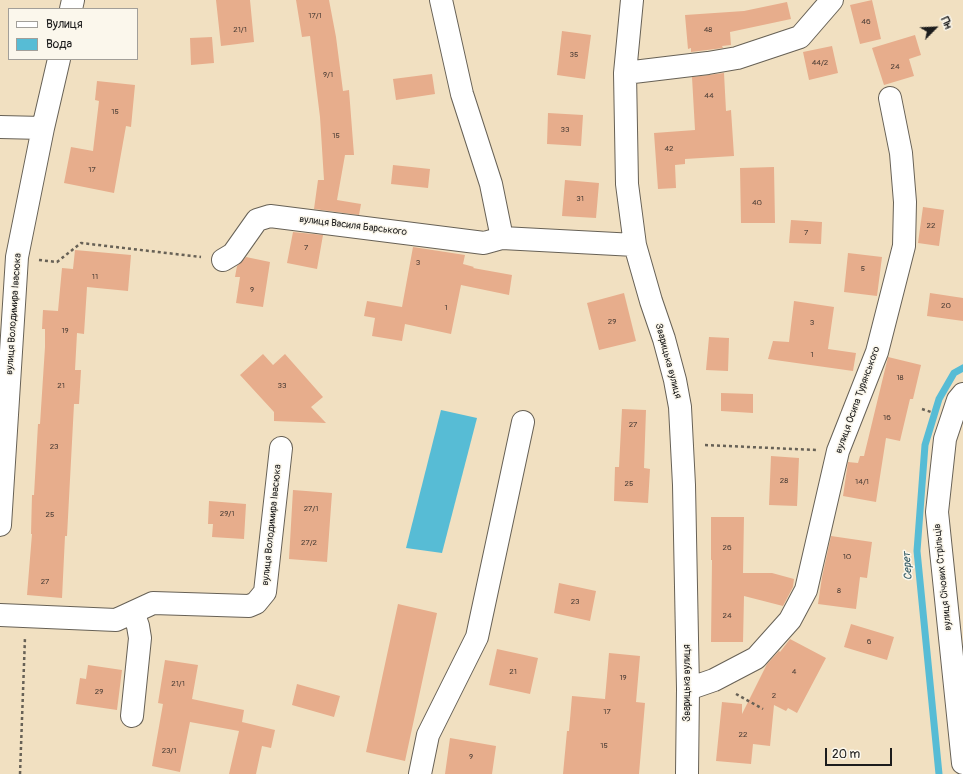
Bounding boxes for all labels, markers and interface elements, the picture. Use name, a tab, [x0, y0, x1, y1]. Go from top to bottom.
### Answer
legend	[8, 8, 138, 60]
north arrow	[915, 8, 955, 48]
house number: 17/1	[308, 11, 322, 21]
text: Пн	[938, 15, 955, 31]
text: Вулиця	[46, 17, 83, 32]
house number: 46	[861, 17, 871, 27]
house number: 21/1	[233, 25, 247, 35]
house number: 48	[704, 25, 712, 35]
text: Вода	[46, 37, 72, 52]
house number: 35	[570, 50, 578, 60]
house number: 44/2	[812, 58, 828, 68]
house number: 24	[890, 62, 900, 72]
house number: 9/1	[323, 70, 333, 80]
house number: 44	[704, 91, 714, 101]
house number: 15	[111, 107, 119, 117]
house number: 33	[561, 125, 569, 135]
house number: 15	[332, 131, 340, 141]
house number: 42	[664, 144, 674, 154]
house number: 17	[88, 165, 96, 175]
house number: 31	[576, 194, 584, 204]
house number: 40	[752, 198, 762, 208]
street label: вулиця Василя Барського	[298, 213, 408, 239]
house number: 22	[927, 221, 935, 231]
house number: 7	[804, 228, 808, 238]
house number: 7	[304, 243, 308, 253]
street label: вулиця Володимира Івасюка	[4, 253, 24, 375]
house number: 3	[416, 258, 420, 268]
house number: 5	[861, 264, 865, 274]
house number: 11	[92, 272, 98, 282]
house number: 9	[250, 285, 254, 295]
house number: 20	[941, 301, 951, 311]
house number: 1	[444, 303, 448, 313]
house number: 29	[608, 317, 616, 327]
house number: 3	[810, 318, 814, 328]
street label: Зварицька вулиця	[652, 322, 684, 400]
house number: 19	[61, 326, 69, 336]
street label: вулиця Осипа Турянського	[833, 345, 883, 455]
house number: 1	[810, 350, 814, 360]
house number: 18	[896, 373, 904, 383]
house number: 21	[57, 381, 65, 391]
house number: 33	[278, 381, 286, 391]
house number: 16	[883, 413, 891, 423]
house number: 27	[629, 420, 637, 430]
house number: 23	[50, 442, 58, 452]
street label: вулиця Володимира Івасюка	[260, 464, 284, 586]
house number: 28	[780, 476, 788, 486]
house number: 14/1	[855, 477, 869, 487]
house number: 25	[625, 479, 633, 489]
house number: 27/1	[304, 504, 318, 514]
house number: 29/1	[220, 509, 234, 519]
house number: 25	[46, 510, 54, 520]
street label: вулиця Січових Стрільців	[931, 523, 955, 631]
house number: 27/2	[301, 538, 317, 548]
house number: 26	[722, 543, 732, 553]
water label: Серет	[900, 551, 916, 581]
house number: 10	[843, 552, 851, 562]
house number: 27	[41, 577, 49, 587]
house number: 8	[837, 586, 841, 596]
house number: 23	[571, 597, 579, 607]
house number: 24	[722, 611, 732, 621]
house number: 6	[867, 637, 871, 647]
street label: Зварицька вулиця	[681, 644, 693, 722]
house number: 21	[509, 667, 517, 677]
house number: 4	[792, 667, 796, 677]
house number: 19	[619, 673, 627, 683]
house number: 21/1	[171, 679, 185, 689]
house number: 29	[95, 687, 103, 697]
house number: 2	[772, 691, 776, 701]
house number: 17	[603, 707, 611, 717]
house number: 22	[739, 730, 747, 740]
scale bar	[827, 740, 894, 766]
house number: 15	[600, 741, 608, 751]
house number: 23/1	[162, 746, 176, 756]
text: 20 m	[832, 747, 860, 762]
house number: 9	[469, 752, 473, 762]

